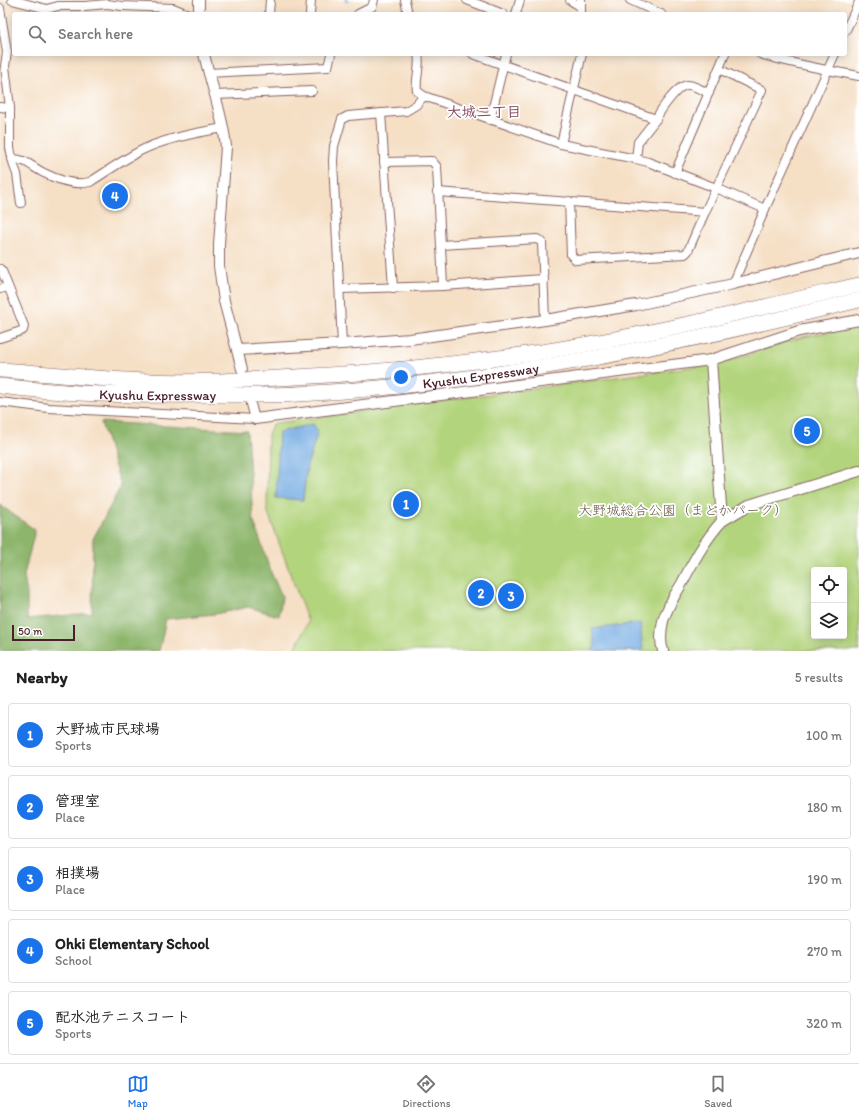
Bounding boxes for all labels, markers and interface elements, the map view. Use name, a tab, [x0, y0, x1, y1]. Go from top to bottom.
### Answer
search box	[12, 12, 847, 56]
icon: search	[26, 23, 48, 45]
text: Search here	[58, 25, 133, 43]
district label: 大城二丁目	[446, 103, 522, 121]
pin: 4	[102, 181, 128, 211]
street label: Kyushu Expressway	[422, 359, 540, 392]
your location	[391, 367, 411, 387]
street label: Kyushu Expressway	[99, 386, 217, 404]
pin: 5	[794, 416, 820, 446]
pin: 1	[393, 489, 419, 519]
park label: 大野城総合公園（まどかパーク）	[578, 502, 788, 519]
map controls	[811, 567, 847, 639]
button: locate	[811, 567, 847, 603]
pin: 2	[468, 578, 494, 608]
pin: 3	[498, 581, 524, 611]
button: layers	[811, 603, 847, 639]
scale bar	[12, 623, 75, 642]
text: 50 m	[18, 625, 42, 638]
text: Nearby	[16, 667, 68, 687]
text: 5 results	[795, 670, 843, 685]
text: 大野城市民球場	[55, 720, 160, 738]
text: 1	[27, 728, 33, 743]
text: 100 m	[806, 728, 842, 743]
text: Sports	[55, 738, 91, 753]
text: 管理室	[55, 792, 100, 810]
text: 2	[27, 800, 33, 815]
text: 180 m	[807, 800, 842, 815]
text: Place	[55, 810, 85, 825]
text: 相撲場	[55, 864, 100, 882]
text: 3	[26, 872, 34, 887]
text: 190 m	[807, 872, 842, 887]
text: Place	[55, 882, 85, 897]
text: Ohki Elementary School	[55, 935, 209, 953]
text: 4	[26, 944, 34, 959]
text: 270 m	[807, 944, 842, 959]
text: School	[55, 953, 92, 968]
text: 配水池テニスコート	[55, 1008, 190, 1026]
text: 5	[27, 1016, 33, 1031]
text: 320 m	[806, 1016, 842, 1031]
text: Sports	[55, 1026, 91, 1041]
tab: Map	[127, 1073, 149, 1110]
tab: Directions	[402, 1073, 451, 1110]
tab: Saved	[704, 1073, 732, 1110]

